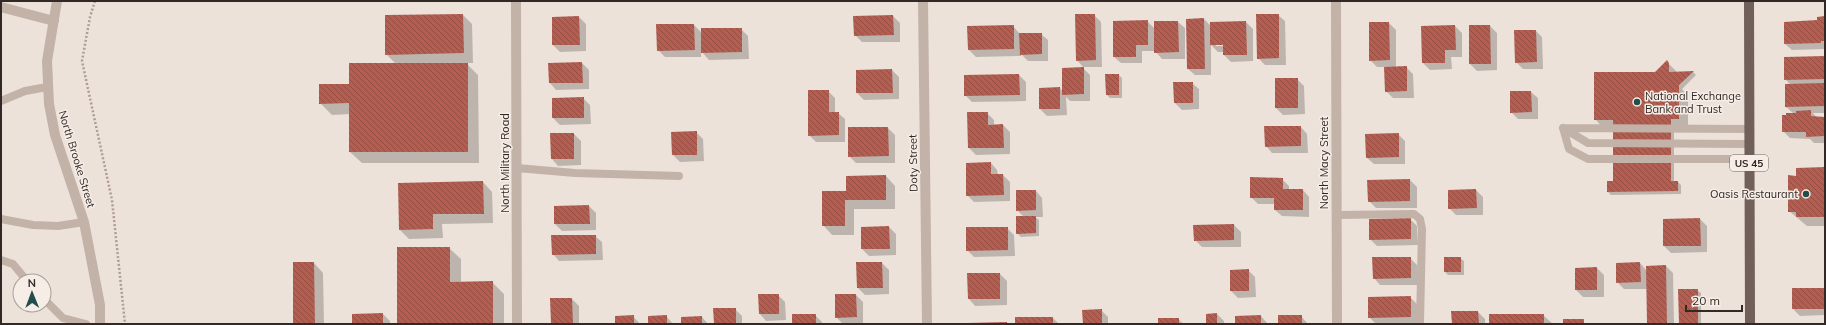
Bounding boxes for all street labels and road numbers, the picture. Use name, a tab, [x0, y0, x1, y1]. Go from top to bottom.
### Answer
street label: North Brooke Street	[56, 109, 98, 209]
street label: North Military Road	[498, 113, 512, 213]
street label: North Macy Street	[1317, 117, 1331, 209]
street label: Doty Street	[905, 134, 921, 192]
road number: US 45	[1730, 155, 1768, 171]

